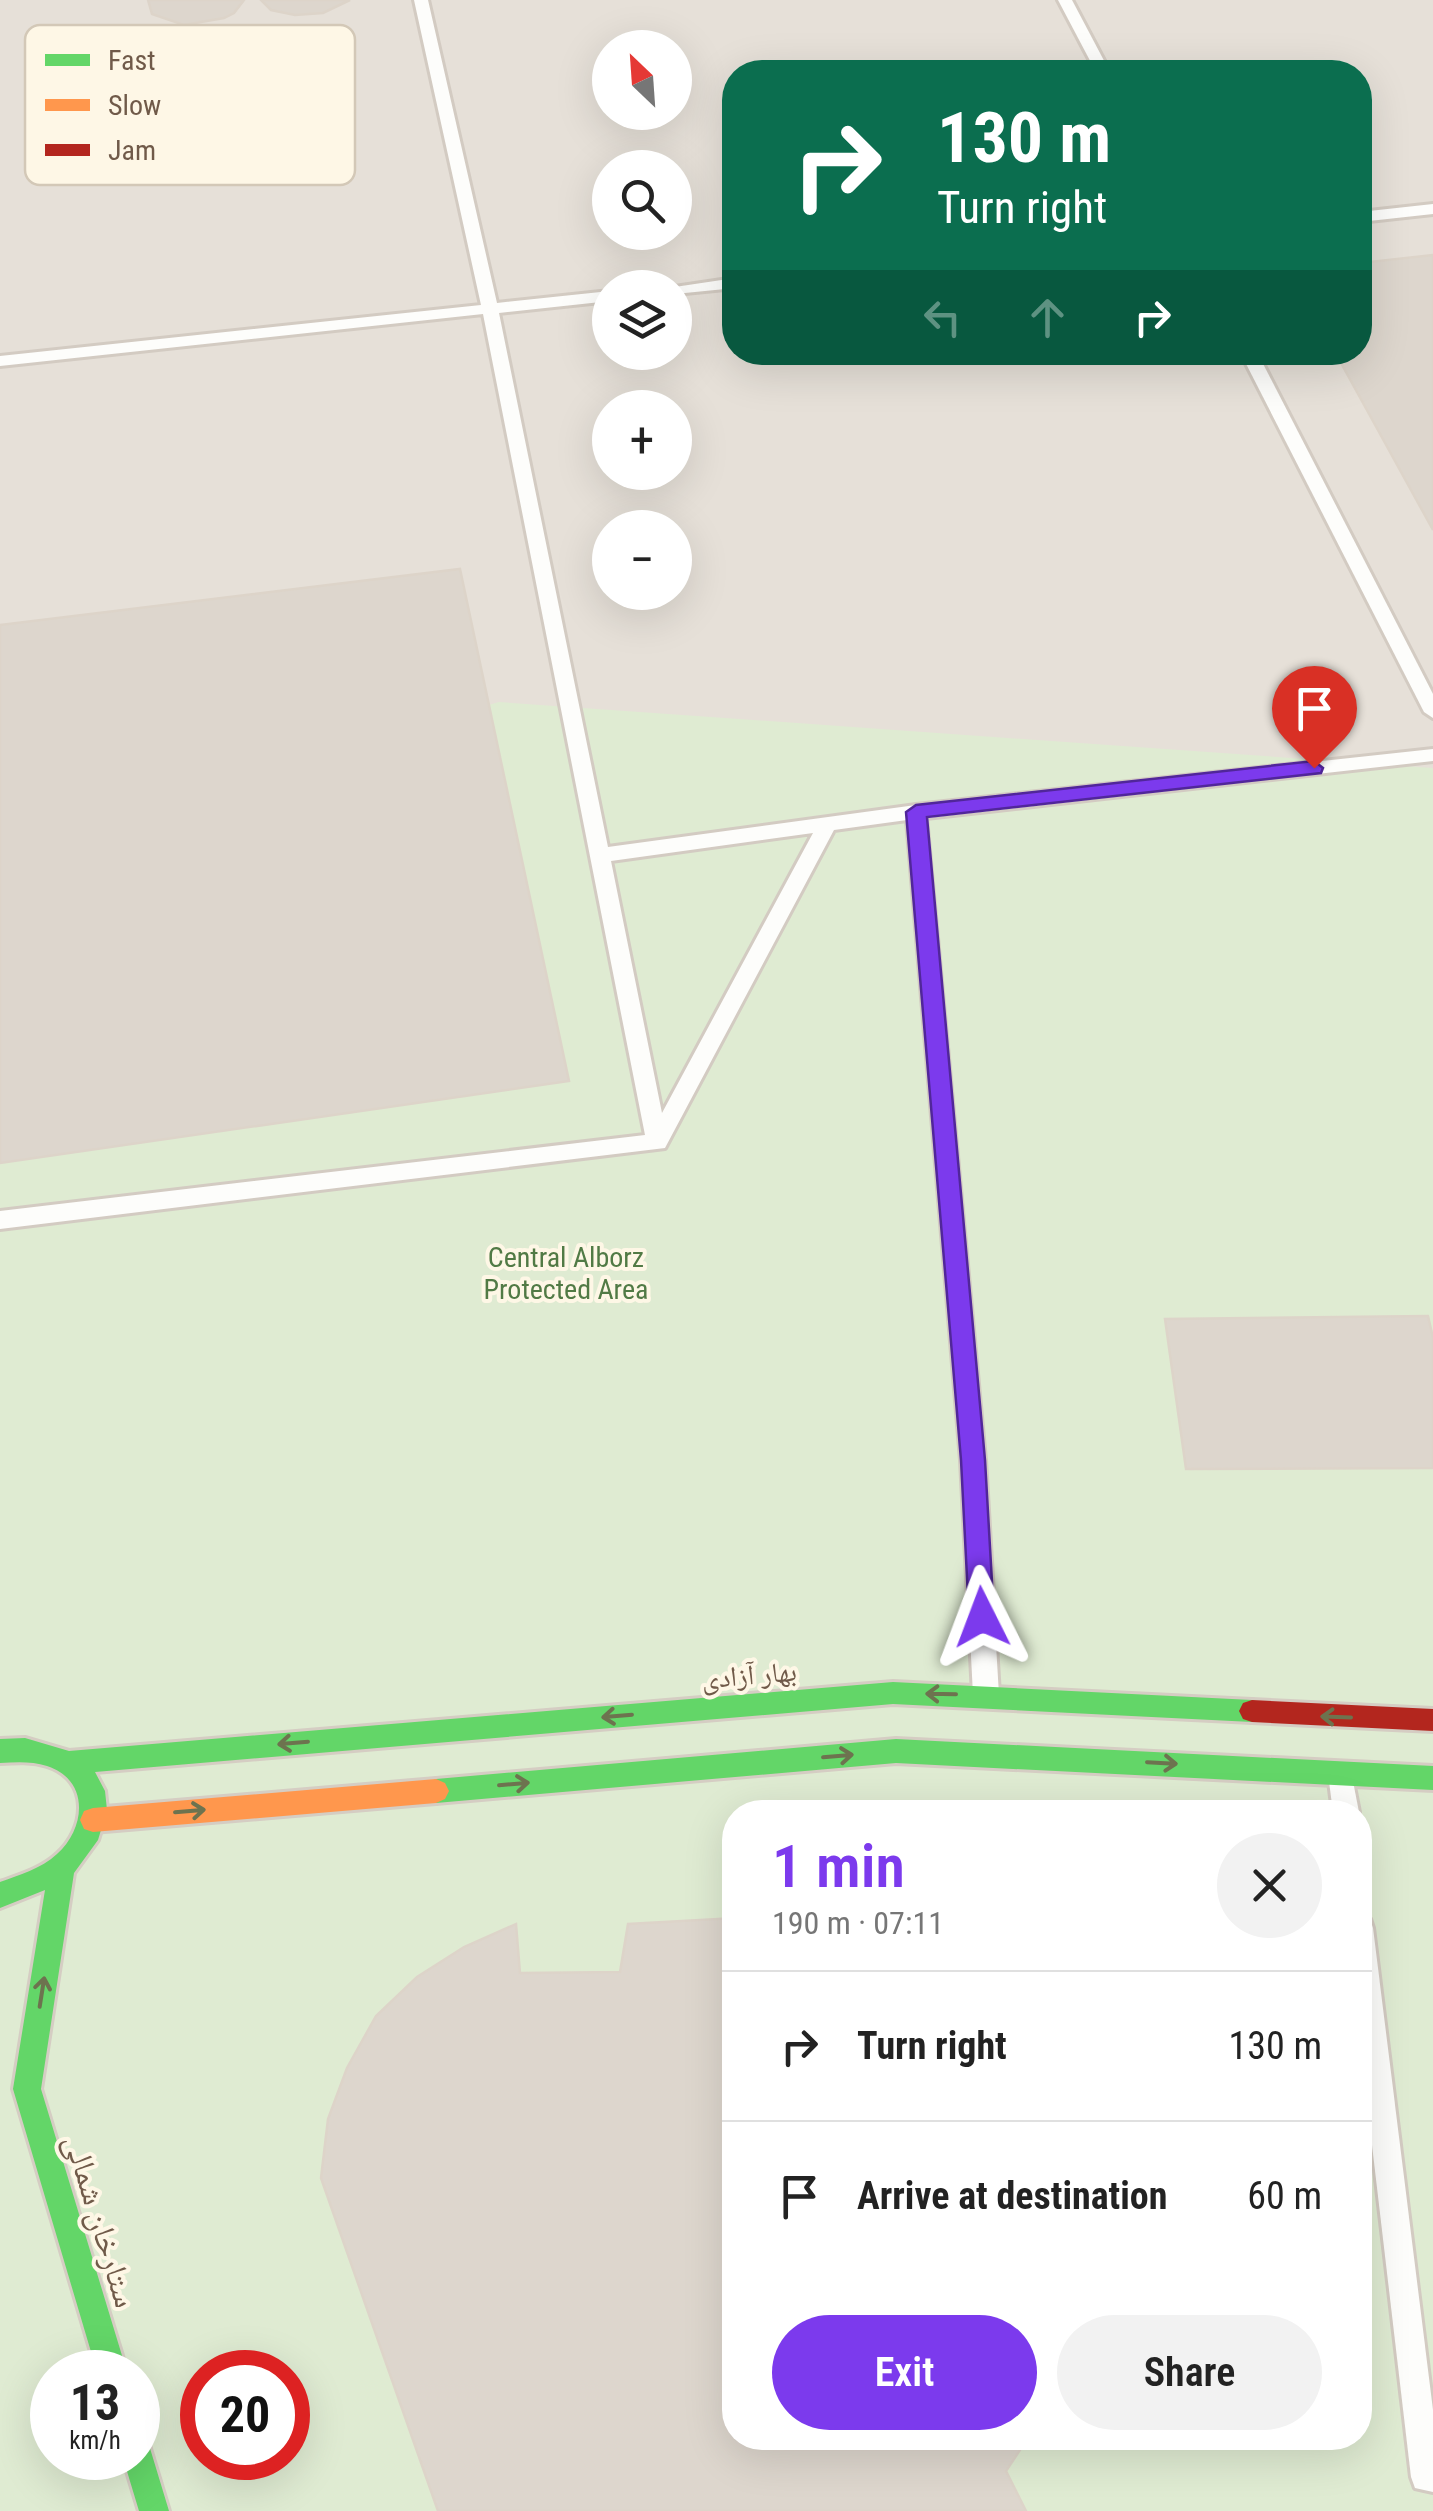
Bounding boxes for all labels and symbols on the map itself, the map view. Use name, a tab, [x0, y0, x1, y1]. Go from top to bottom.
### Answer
legend	[25, 25, 355, 185]
north arrow	[592, 30, 692, 130]
text: Fast	[108, 44, 155, 77]
text: Slow	[108, 89, 161, 122]
text: Jam	[108, 134, 156, 167]
pin	[1272, 666, 1357, 769]
park label: Central Alborz Protected Area	[484, 1241, 648, 1306]
position arrow	[930, 1565, 1034, 1669]
street label: بهار آزادی	[700, 1654, 798, 1696]
one-way arrow	[926, 1685, 958, 1704]
one-way arrow	[602, 1706, 634, 1725]
one-way arrow	[1320, 1707, 1352, 1726]
one-way arrow	[278, 1734, 310, 1753]
one-way arrow	[821, 1747, 853, 1766]
one-way arrow	[1146, 1754, 1178, 1773]
one-way arrow	[498, 1774, 530, 1793]
one-way arrow	[174, 1802, 206, 1821]
one-way arrow	[33, 1977, 52, 2009]
street label: ستارخان شمالی	[56, 2130, 145, 2312]
speed limit sign: 20	[180, 2350, 310, 2480]

